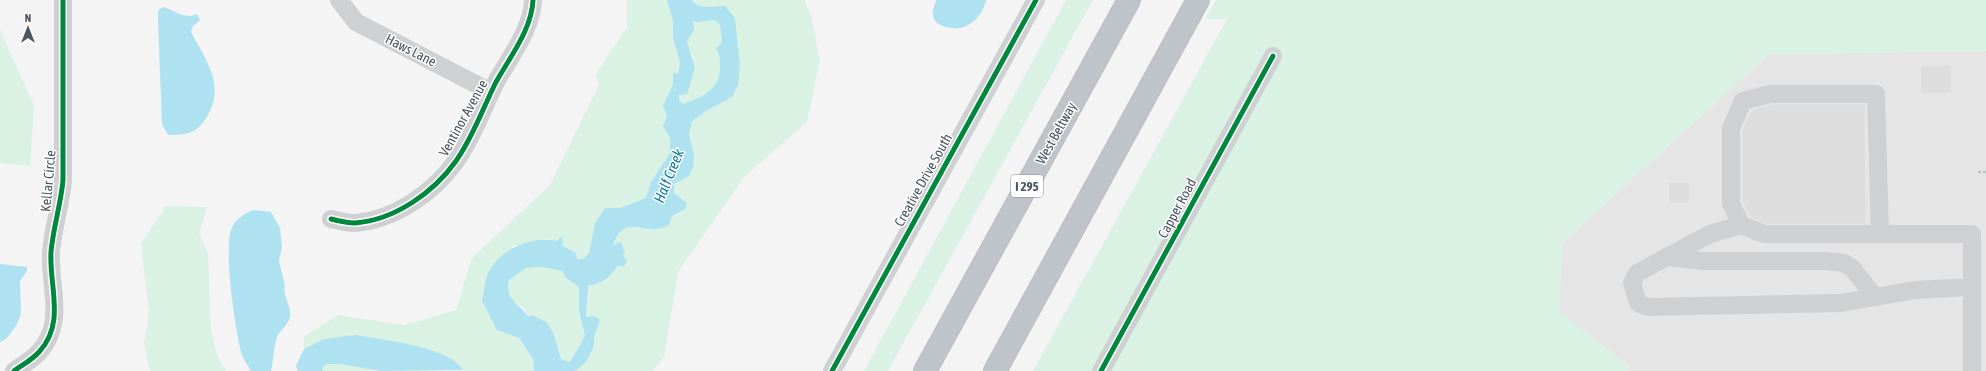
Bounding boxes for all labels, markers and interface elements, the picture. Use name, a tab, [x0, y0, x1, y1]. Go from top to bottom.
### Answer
north arrow	[8, 8, 48, 48]
text: N	[25, 12, 31, 24]
street label: Haws Lane	[383, 30, 439, 70]
street label: Ventinor Avenue	[435, 77, 491, 159]
street label: West Beltway	[1032, 99, 1080, 167]
street label: Creative Drive South	[891, 131, 955, 229]
water label: Half Creek	[650, 146, 687, 205]
street label: Kellar Circle	[37, 150, 59, 212]
road number: I 295	[1011, 175, 1043, 197]
street label: Capper Road	[1155, 175, 1199, 241]

